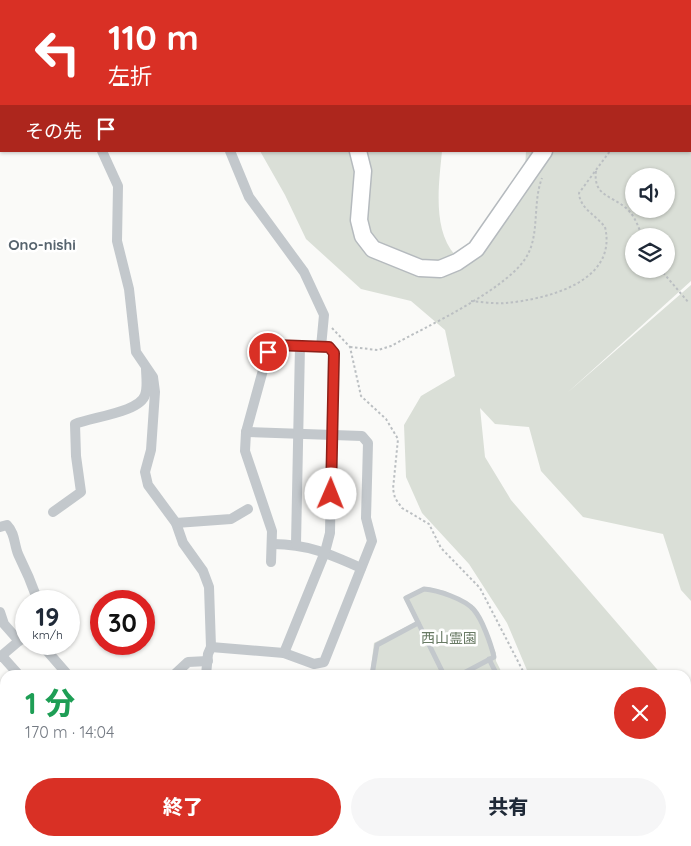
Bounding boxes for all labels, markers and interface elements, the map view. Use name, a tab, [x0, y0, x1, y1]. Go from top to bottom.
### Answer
text: 110 m	[108, 15, 199, 59]
icon: left	[25, 20, 90, 85]
text: 左折	[108, 62, 152, 90]
icon: arrive	[92, 115, 120, 143]
text: その先	[25, 119, 82, 143]
map controls	[625, 168, 675, 278]
button: sound	[625, 168, 675, 218]
button: layers	[625, 228, 675, 278]
district label: Ono-nishi	[8, 235, 76, 254]
pin	[247, 331, 289, 373]
icon: arrive	[254, 338, 282, 366]
position arrow	[304, 467, 356, 519]
speed limit sign: 30	[90, 590, 155, 655]
text: 19	[36, 601, 59, 632]
text: km/h	[32, 627, 63, 642]
park label: 西山霊園	[421, 629, 477, 647]
text: 1 分	[25, 684, 75, 722]
button: close	[614, 687, 666, 739]
text: 170 m · 14:04	[25, 722, 115, 742]
button: 終了	[25, 778, 341, 836]
button: 共有	[351, 778, 666, 836]

